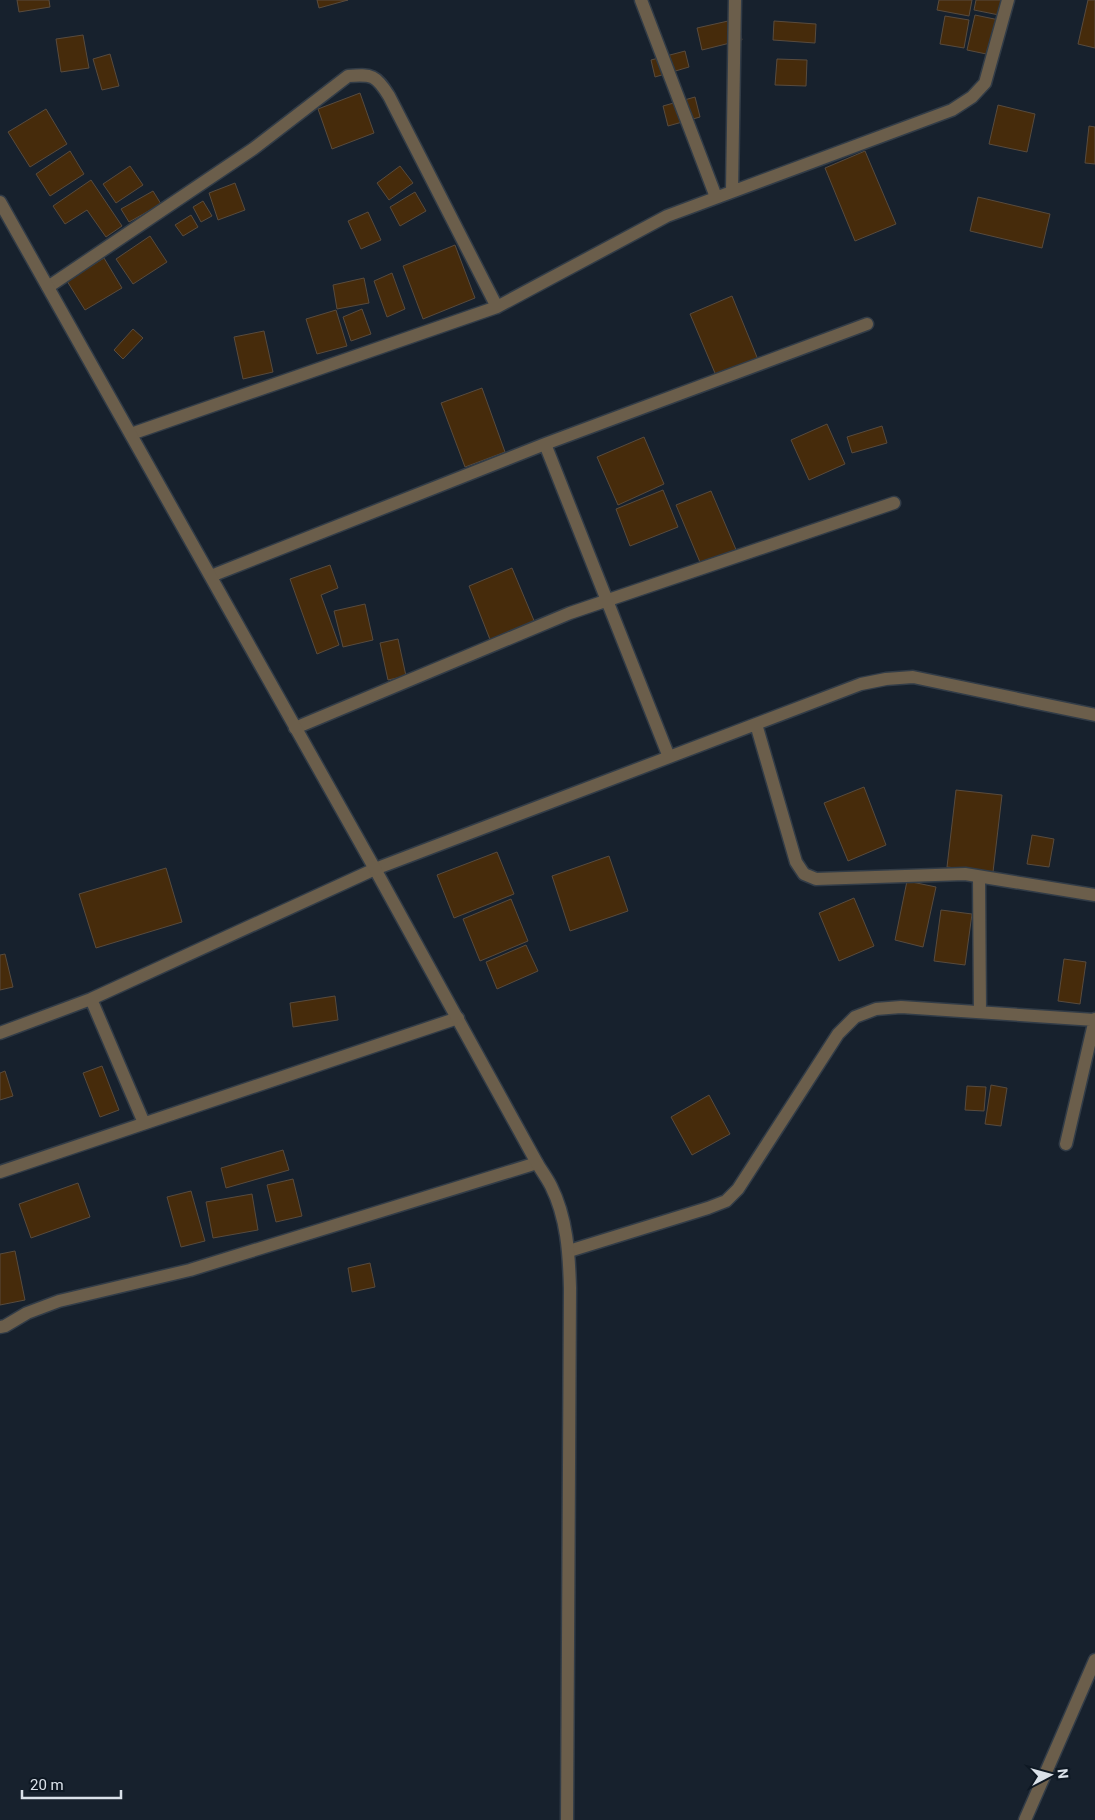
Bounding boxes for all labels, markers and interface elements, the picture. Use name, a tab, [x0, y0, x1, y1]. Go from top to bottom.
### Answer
north arrow	[1025, 1750, 1075, 1800]
scale bar	[22, 1768, 121, 1800]
text: N	[1054, 1768, 1071, 1779]
text: 20 m	[30, 1776, 64, 1794]

